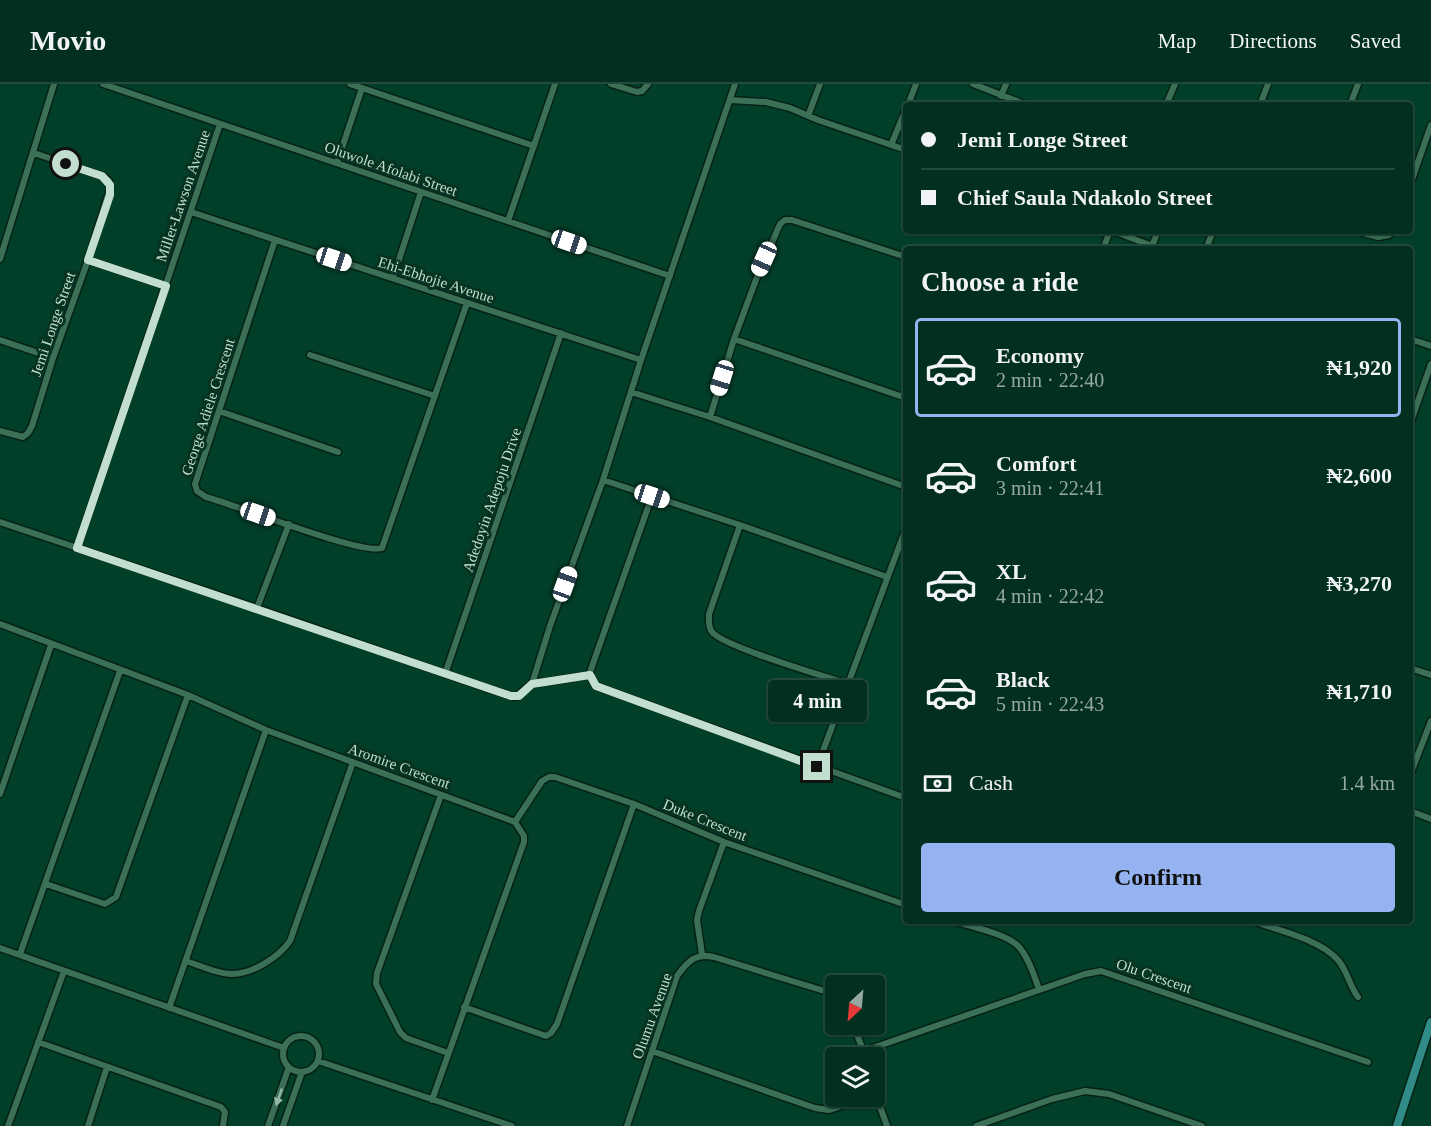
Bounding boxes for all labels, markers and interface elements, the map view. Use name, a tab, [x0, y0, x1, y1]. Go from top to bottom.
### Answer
text: Movio	[30, 25, 106, 56]
text: Map	[1158, 29, 1196, 53]
text: Directions	[1229, 29, 1317, 53]
text: Saved	[1350, 29, 1401, 53]
text: Jemi Longe Street	[957, 127, 1128, 152]
street label: Miller-Lawson Avenue	[153, 128, 213, 264]
street label: Oluwole Afolabi Street	[323, 139, 460, 199]
route start	[52, 150, 79, 177]
text: Chief Saula Ndakolo Street	[957, 185, 1213, 210]
car	[549, 228, 589, 256]
car	[748, 239, 780, 279]
car	[314, 245, 354, 273]
street label: Ehi-Ebhojie Avenue	[376, 254, 496, 306]
text: Choose a ride	[921, 267, 1079, 297]
street label: Jemi Longe Street	[28, 269, 79, 378]
street label: George Adiele Crescent	[178, 336, 238, 477]
icon: car	[924, 341, 978, 395]
text: Economy	[996, 343, 1084, 368]
text: ₦1,920	[1327, 355, 1392, 380]
car	[708, 358, 736, 398]
text: 2 min · 22:40	[996, 369, 1104, 391]
street label: Adedoyin Adepoju Drive	[460, 425, 524, 574]
icon: car	[924, 449, 978, 503]
text: Comfort	[996, 451, 1077, 476]
text: ₦2,600	[1327, 463, 1392, 488]
text: 3 min · 22:41	[996, 477, 1104, 499]
car	[632, 482, 672, 510]
car	[238, 500, 278, 528]
icon: car	[924, 557, 978, 611]
text: XL	[996, 559, 1027, 584]
car	[550, 564, 580, 604]
text: ₦3,270	[1327, 571, 1392, 596]
text: 4 min · 22:42	[996, 585, 1104, 607]
icon: car	[924, 665, 978, 719]
text: Black	[996, 667, 1050, 692]
text: ₦1,710	[1327, 679, 1392, 704]
callout: 4 min	[768, 680, 866, 722]
text: 4 min	[793, 690, 842, 712]
text: 5 min · 22:43	[996, 693, 1104, 715]
street label: Aromire Crescent	[346, 740, 453, 792]
route end	[803, 753, 830, 780]
icon: cash	[921, 767, 954, 800]
text: Cash	[969, 770, 1013, 795]
text: 1.4 km	[1339, 772, 1395, 794]
street label: Duke Crescent	[661, 796, 750, 844]
button: Confirm	[921, 843, 1395, 912]
street label: Olu Crescent	[1114, 956, 1195, 997]
street label: Olumu Avenue	[629, 971, 675, 1061]
north arrow	[825, 975, 885, 1035]
map controls	[825, 975, 885, 1107]
button: layers	[825, 1047, 885, 1107]
one-way arrow	[273, 1088, 283, 1106]

